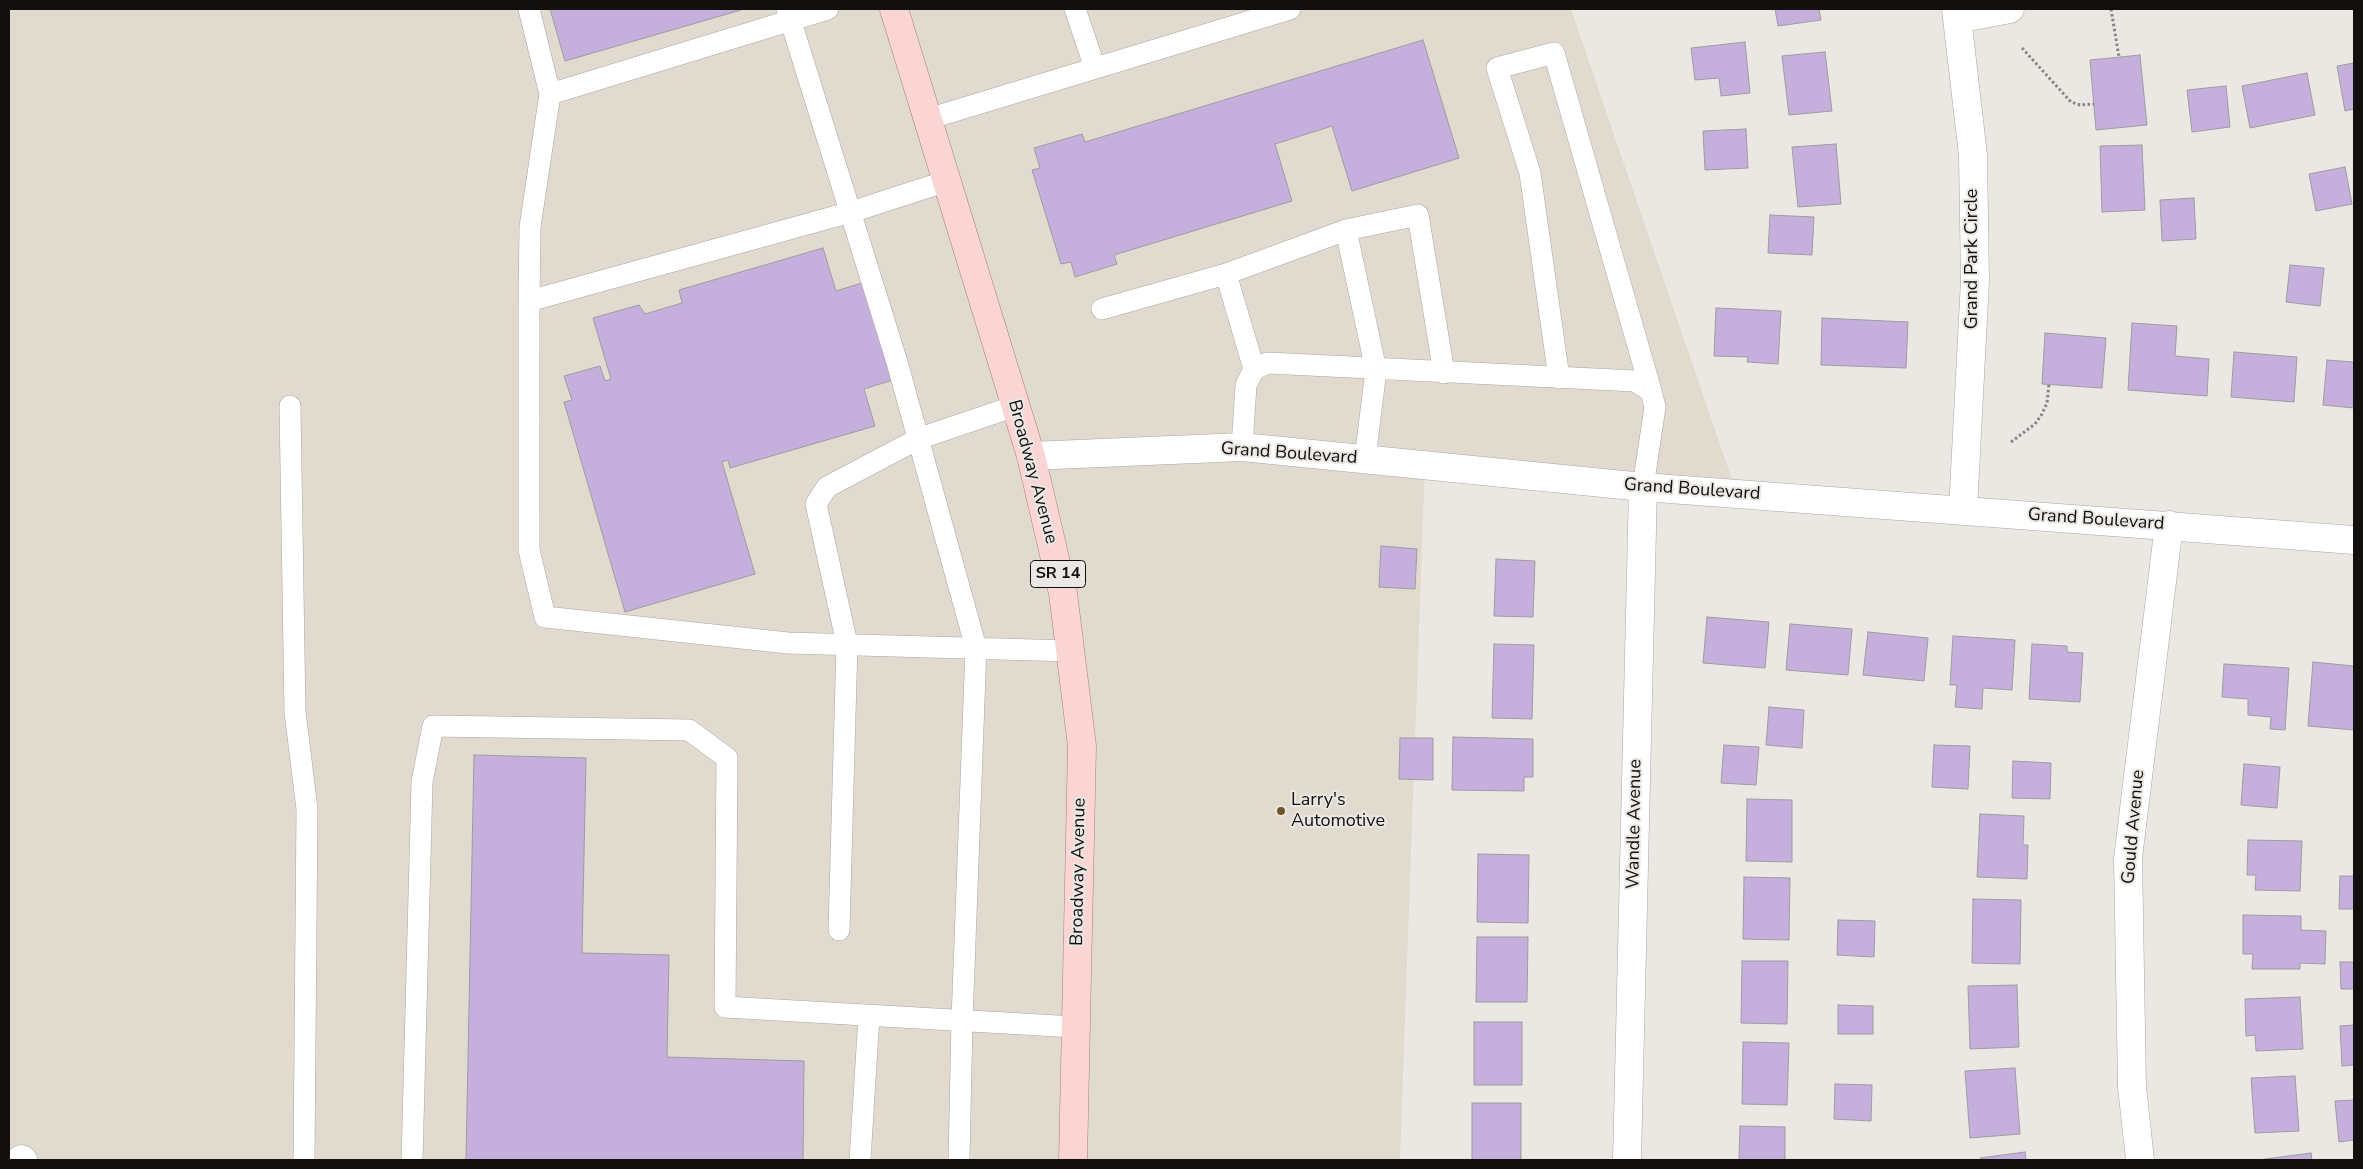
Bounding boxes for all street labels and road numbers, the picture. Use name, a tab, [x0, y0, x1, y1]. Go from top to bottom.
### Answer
street label: Grand Park Circle	[1962, 189, 1984, 329]
street label: Broadway Avenue	[1002, 398, 1062, 546]
street label: Grand Boulevard	[1220, 438, 1358, 470]
street label: Grand Boulevard	[1623, 474, 1761, 506]
street label: Grand Boulevard	[2027, 504, 2165, 536]
road number: SR 14	[1030, 560, 1086, 588]
street label: Wandle Avenue	[1623, 759, 1647, 889]
street label: Gould Avenue	[2118, 769, 2150, 885]
street label: Broadway Avenue	[1067, 798, 1091, 946]

